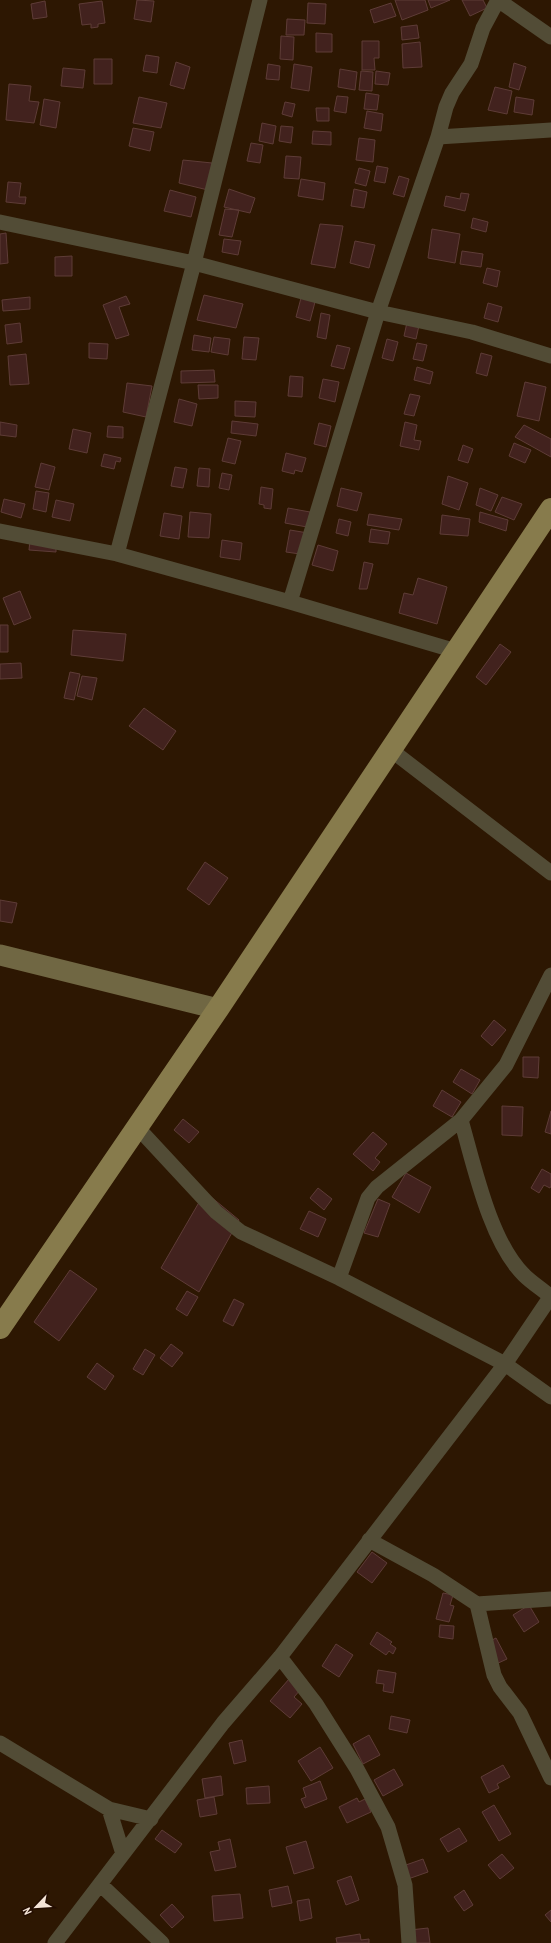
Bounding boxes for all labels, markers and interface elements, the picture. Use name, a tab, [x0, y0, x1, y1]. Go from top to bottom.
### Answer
north arrow	[16, 1887, 56, 1927]
text: N	[19, 1905, 35, 1917]

